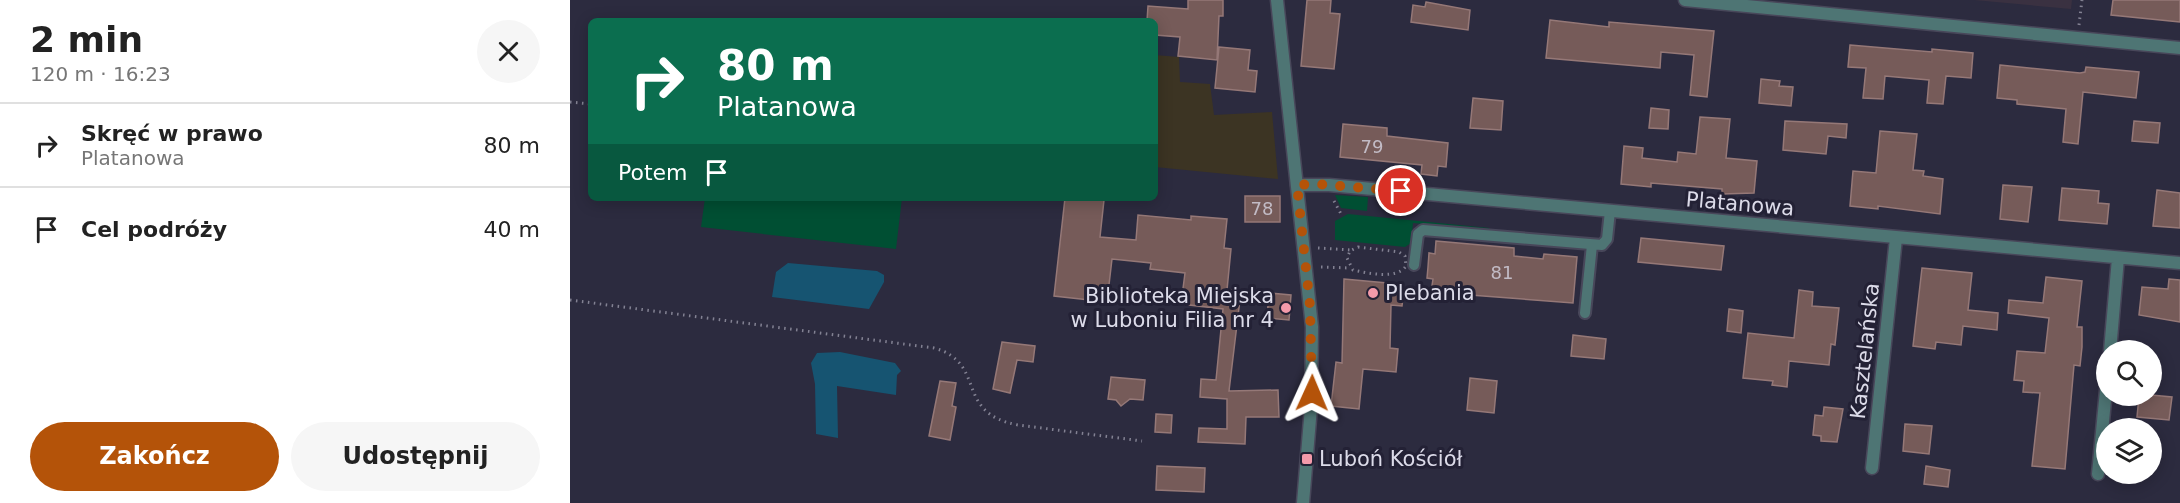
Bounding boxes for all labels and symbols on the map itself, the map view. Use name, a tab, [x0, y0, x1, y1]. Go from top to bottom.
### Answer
house number: 79	[1361, 136, 1383, 157]
pin	[1375, 165, 1426, 216]
street label: Platanowa	[1685, 187, 1795, 221]
house number: 78	[1251, 198, 1273, 219]
house number: 81	[1491, 262, 1513, 283]
place label: Plebania	[1385, 281, 1475, 305]
street label: Kasztelańska	[1846, 282, 1884, 420]
place label: Biblioteka Miejska w Luboniu Filia nr 4	[1071, 284, 1274, 332]
marker: Plebania	[1366, 286, 1380, 300]
marker: Biblioteka Miejska w Luboniu Filia nr 4	[1279, 301, 1293, 315]
position arrow	[1280, 361, 1344, 425]
place label: Luboń Kościół	[1319, 447, 1463, 471]
marker: Luboń Kościół	[1300, 452, 1314, 466]

